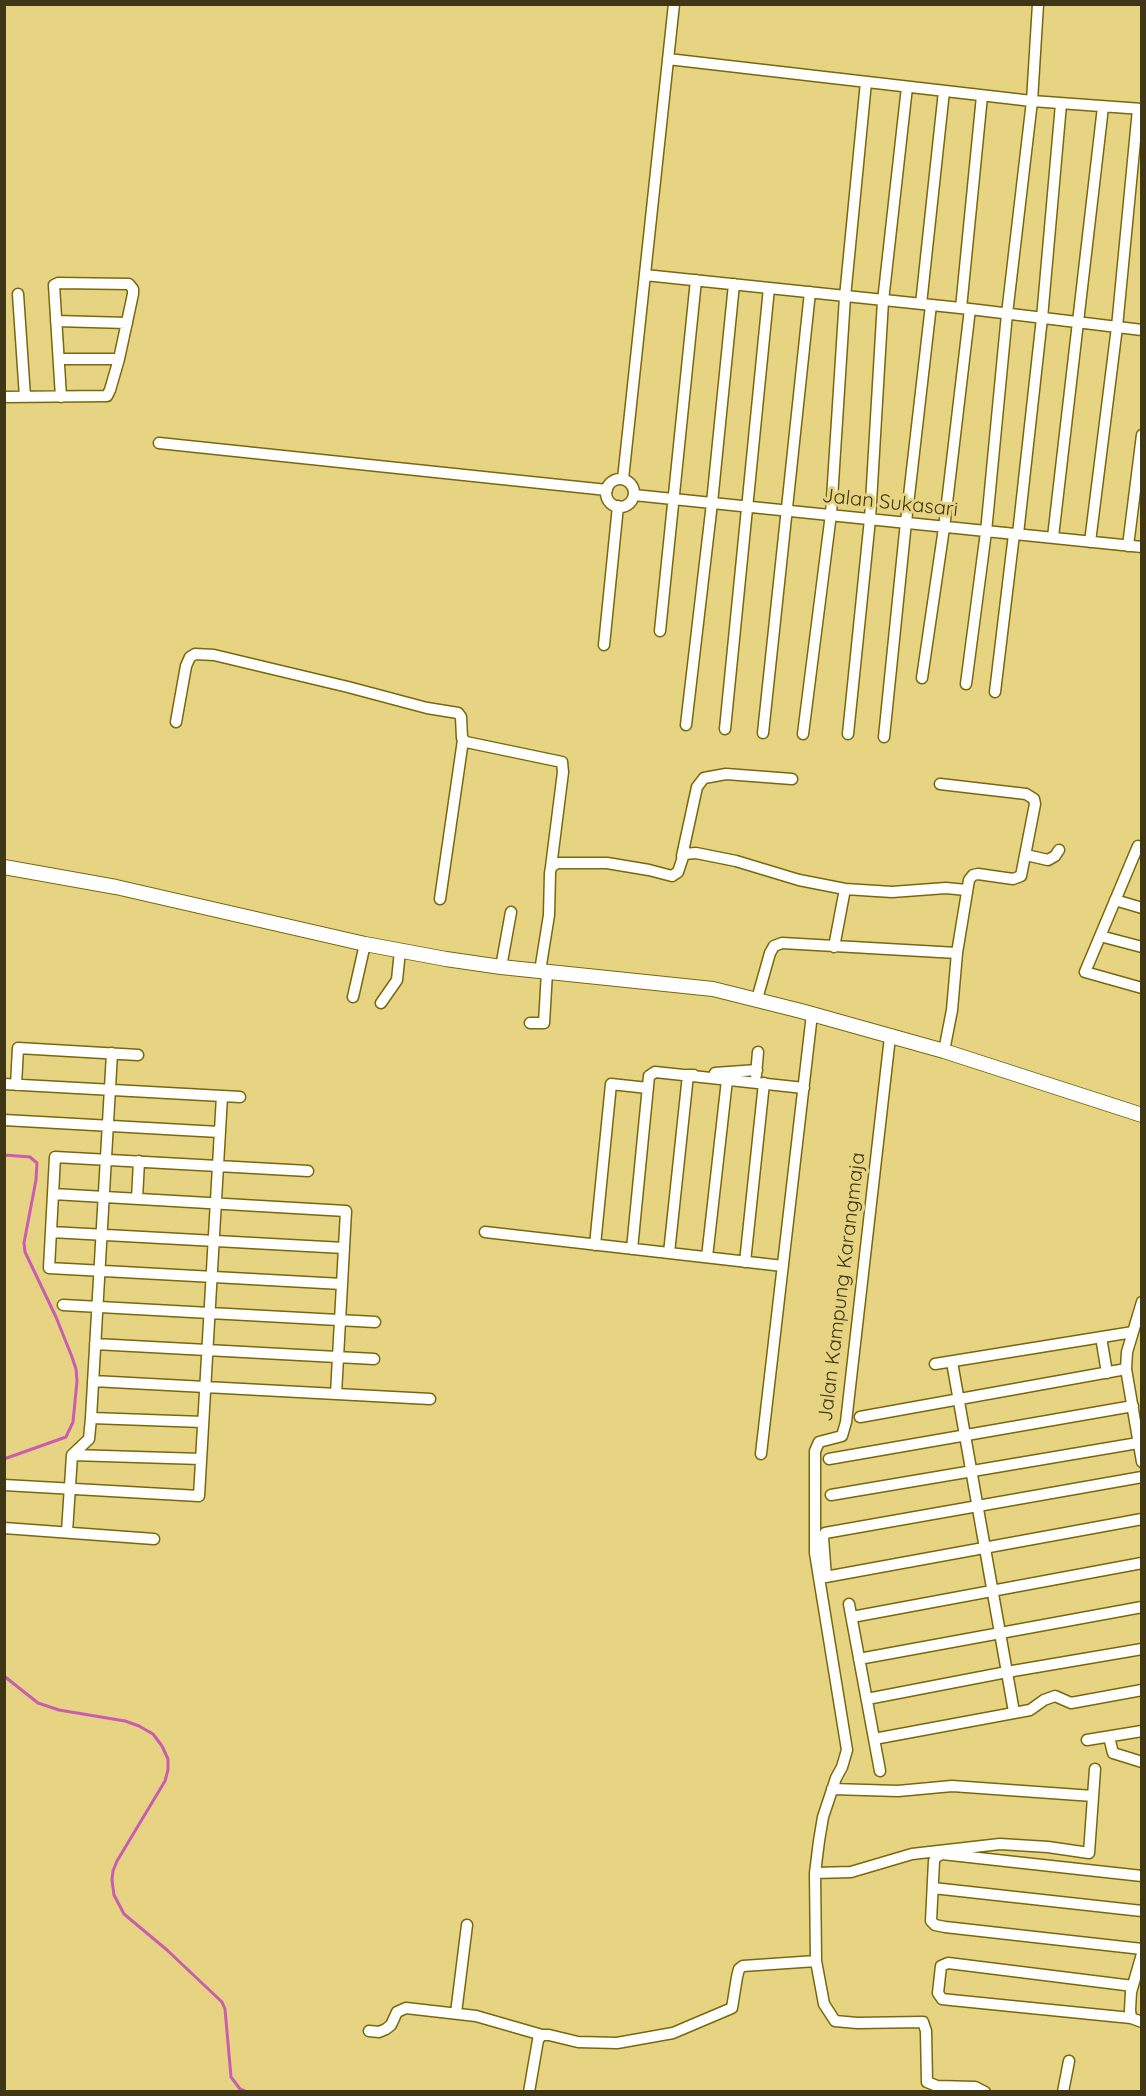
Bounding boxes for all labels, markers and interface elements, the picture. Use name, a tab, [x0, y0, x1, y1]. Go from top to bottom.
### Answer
street label: Jalan Sukasari	[821, 484, 959, 522]
street label: Jalan Kampung Karangmaja	[814, 1151, 870, 1423]

